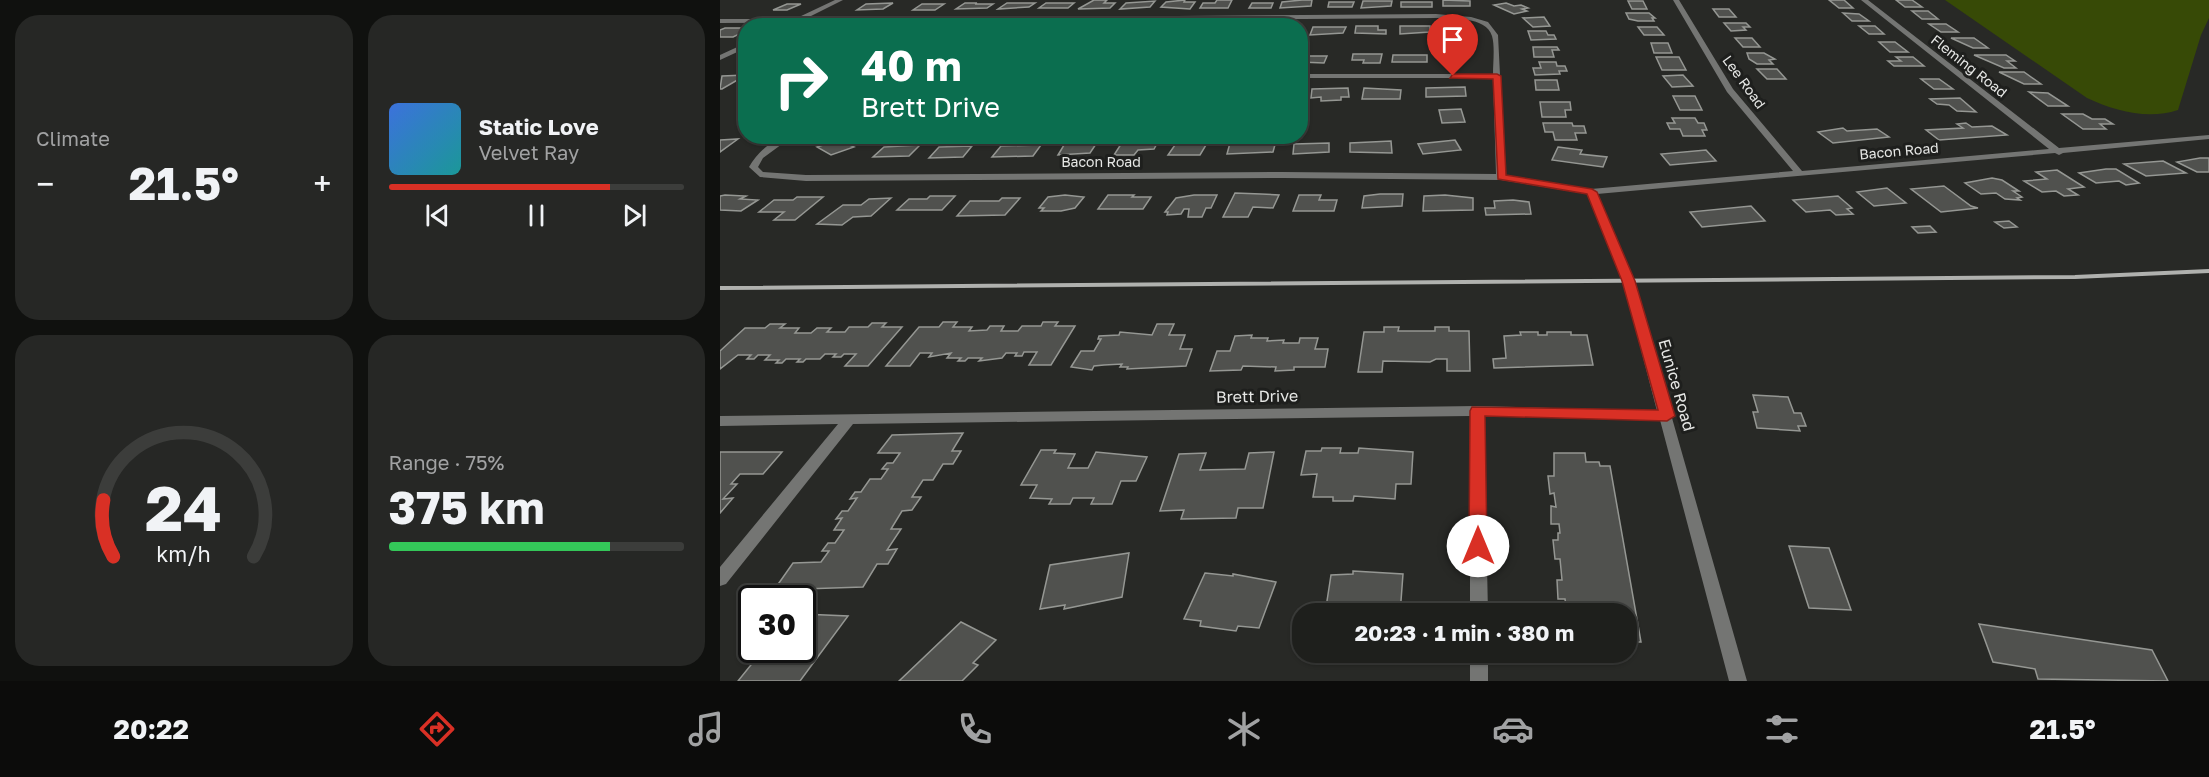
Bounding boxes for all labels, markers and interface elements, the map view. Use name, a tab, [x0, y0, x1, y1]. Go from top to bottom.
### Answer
pin	[1427, 14, 1478, 76]
icon: arrive	[1436, 23, 1469, 56]
street label: Fleming Road	[1928, 31, 2011, 101]
text: 40 m	[861, 40, 962, 90]
icon: right	[762, 42, 840, 120]
street label: Lee Road	[1719, 52, 1769, 112]
text: Brett Drive	[861, 91, 1000, 123]
text: Static Love	[479, 113, 599, 140]
text: Climate	[36, 126, 110, 150]
street label: Bacon Road	[1859, 139, 1939, 162]
text: Velvet Ray	[479, 140, 579, 164]
street label: Bacon Road	[1061, 153, 1141, 170]
text: 21.5°	[129, 156, 239, 210]
text: −	[36, 164, 54, 203]
text: +	[313, 164, 332, 203]
icon: previous	[421, 199, 454, 232]
icon: pause	[520, 199, 553, 232]
icon: next	[618, 199, 651, 232]
street label: Eunice Road	[1654, 337, 1700, 433]
street label: Brett Drive	[1216, 385, 1298, 407]
text: Range · 75%	[389, 450, 504, 474]
text: 24	[145, 470, 222, 545]
text: 375 km	[389, 480, 545, 534]
position arrow	[1446, 514, 1510, 578]
text: km/h	[156, 542, 211, 568]
speed limit sign: 30	[738, 585, 816, 663]
text: 20:23 · 1 min · 380 m	[1355, 619, 1574, 646]
icon: directions	[416, 708, 458, 750]
icon: music	[685, 708, 727, 750]
icon: phone	[954, 708, 996, 750]
icon: climate	[1223, 708, 1265, 750]
icon: car	[1492, 708, 1534, 750]
icon: filters	[1761, 708, 1803, 750]
text: 20:22	[113, 713, 189, 745]
text: 21.5°	[2030, 713, 2096, 745]

